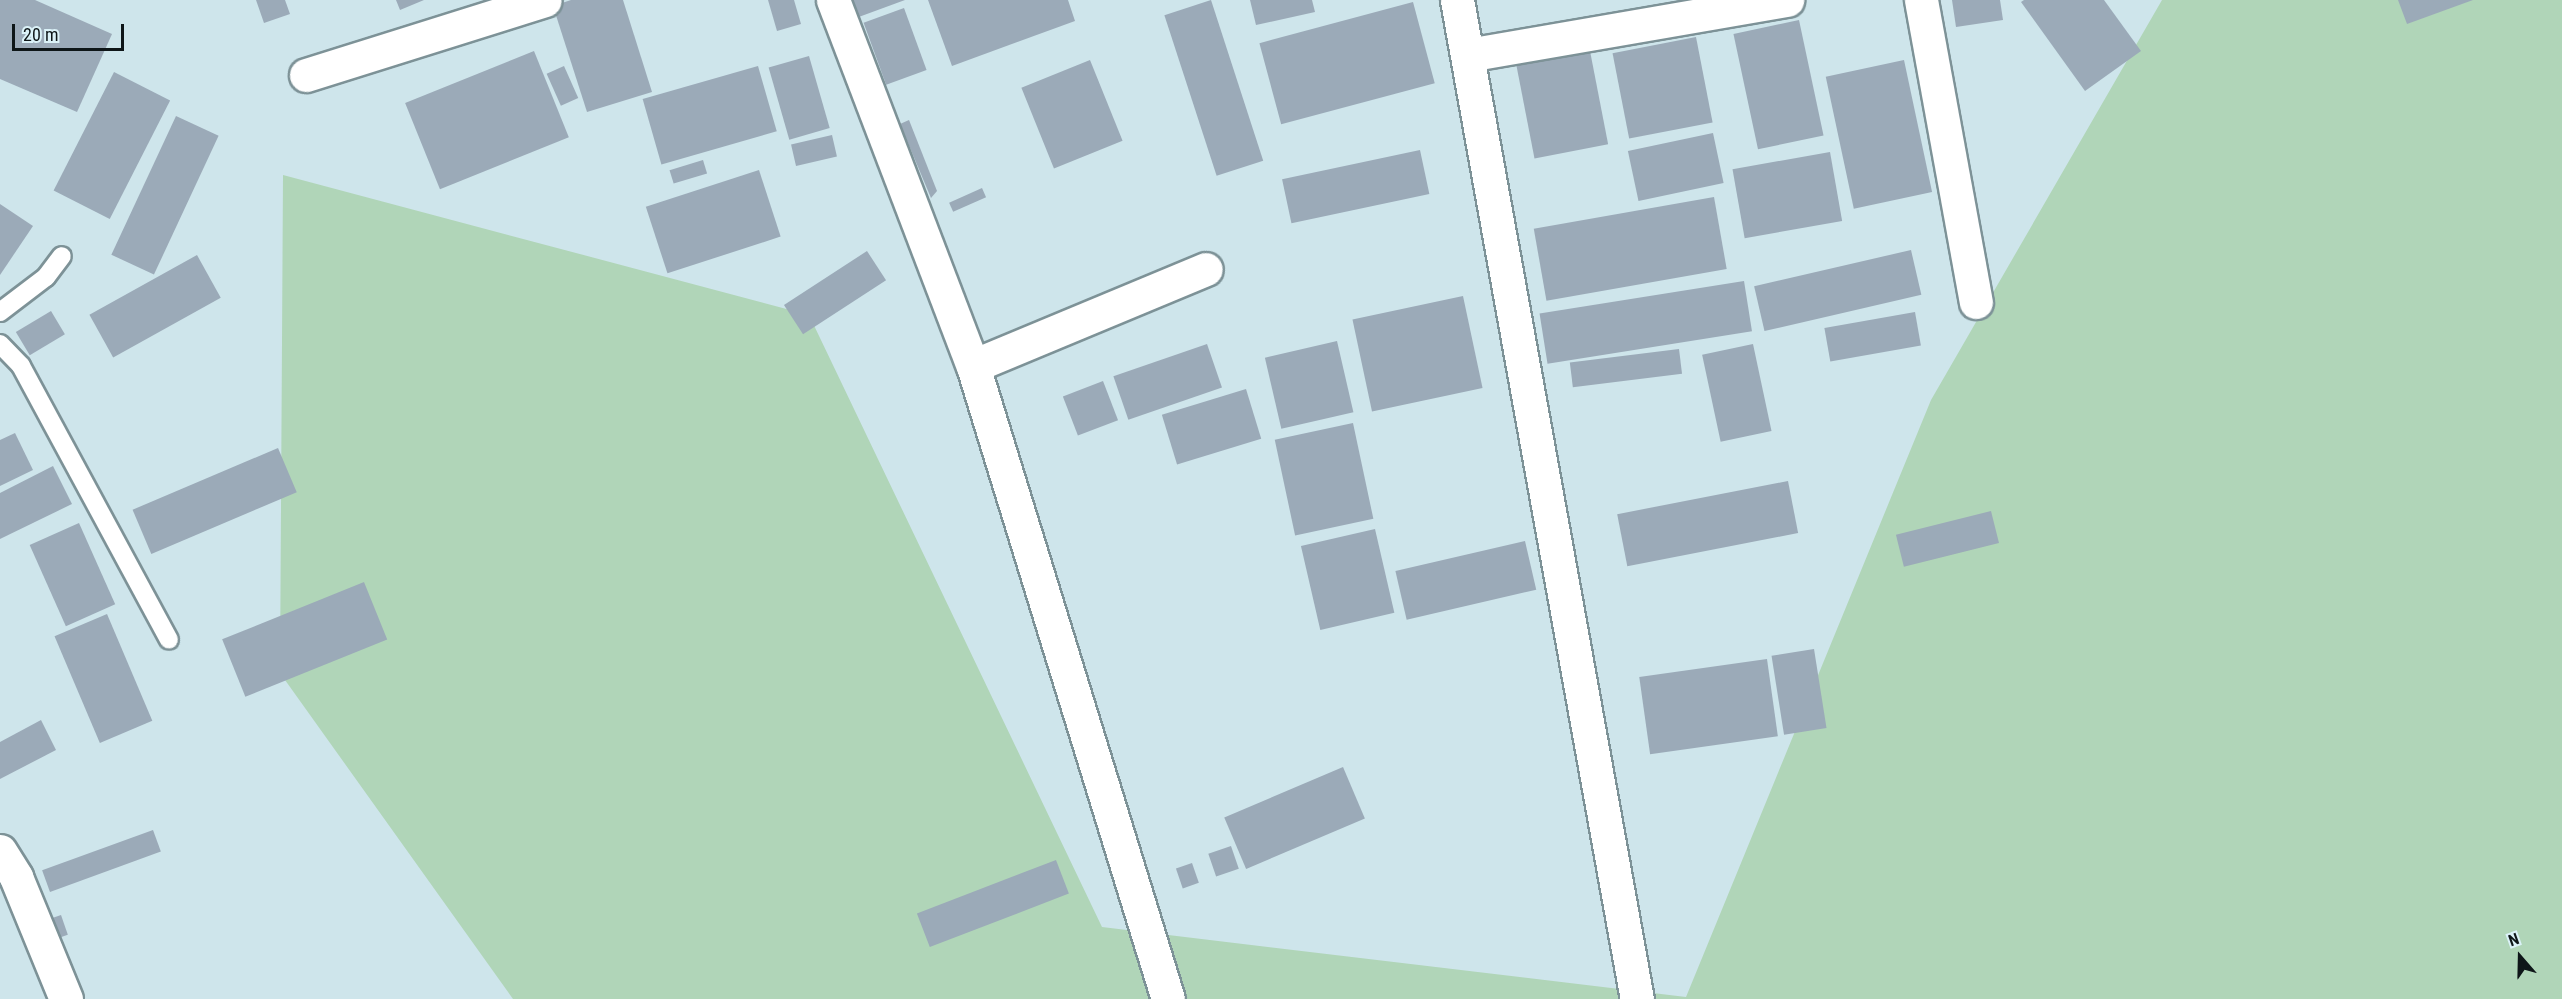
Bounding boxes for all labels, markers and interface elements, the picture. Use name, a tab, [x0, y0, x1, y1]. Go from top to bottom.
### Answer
scale bar	[15, 12, 128, 50]
text: 20 m	[23, 24, 58, 45]
north arrow	[2490, 927, 2550, 987]
text: N	[2506, 929, 2522, 950]

